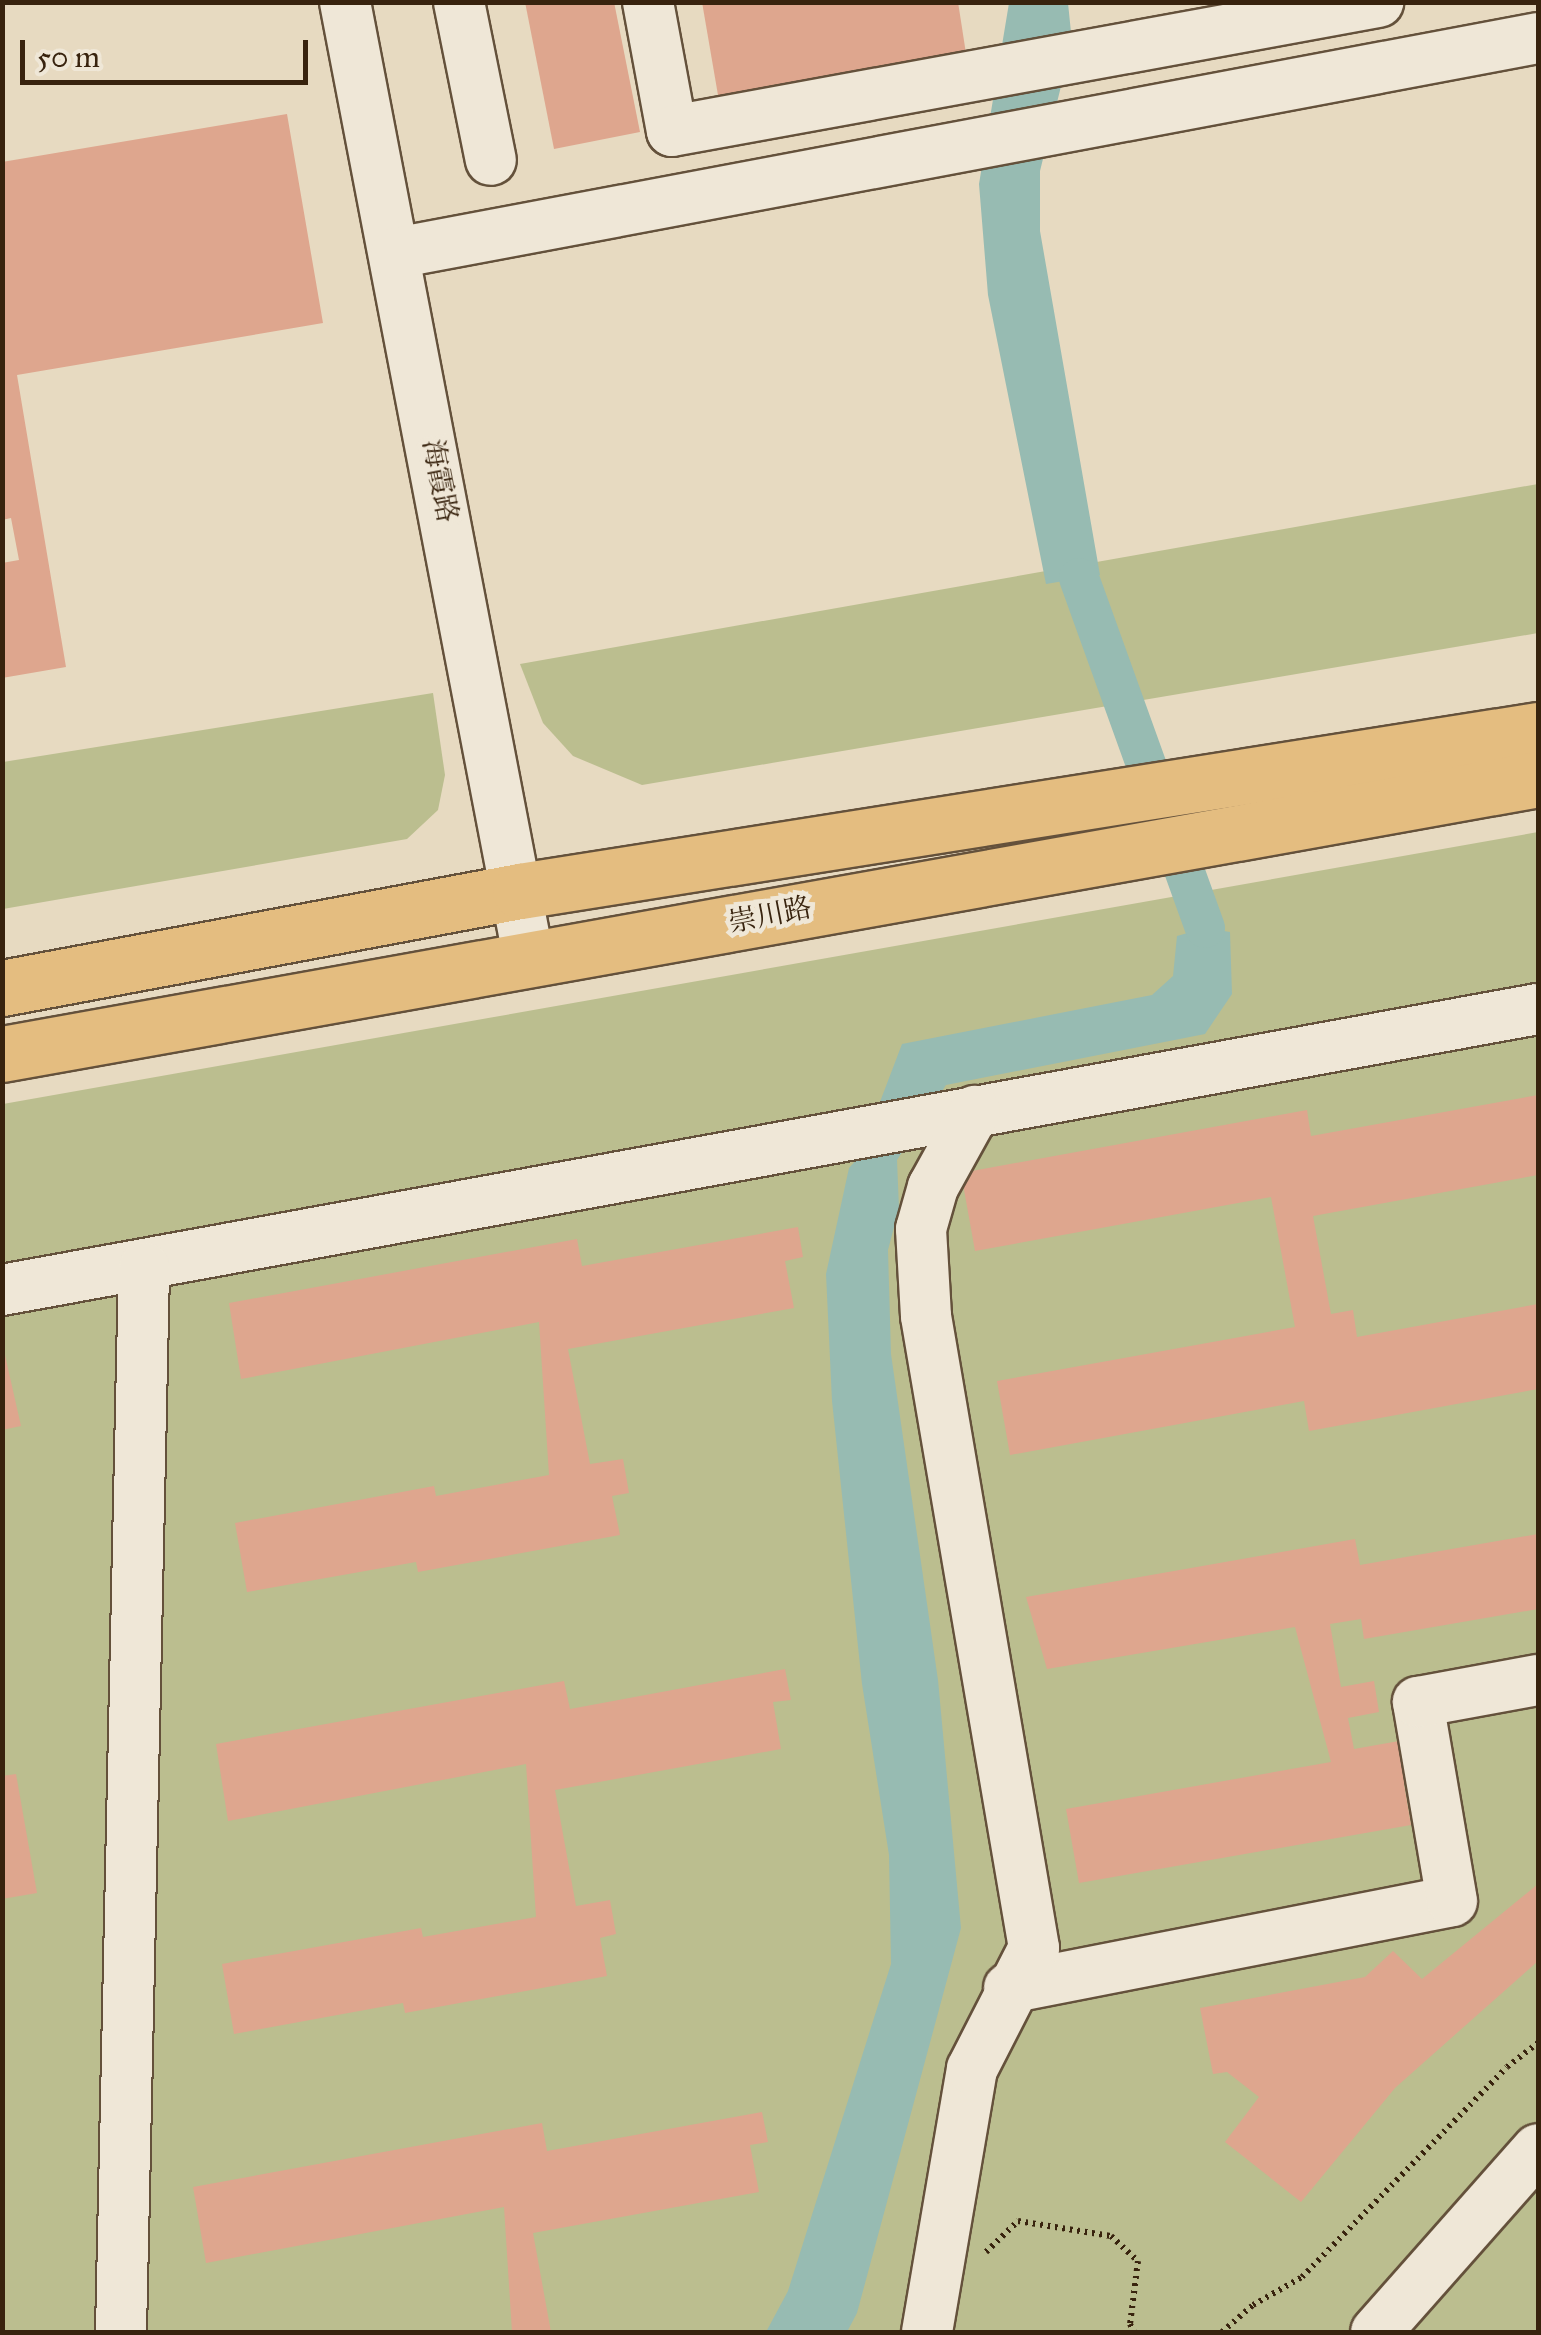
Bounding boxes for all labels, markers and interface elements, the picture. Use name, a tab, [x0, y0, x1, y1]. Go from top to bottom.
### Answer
scale bar	[25, 20, 312, 82]
text: 50 m	[37, 39, 100, 75]
street label: 海霞路	[415, 437, 465, 525]
street label: 崇川路	[726, 890, 814, 940]

